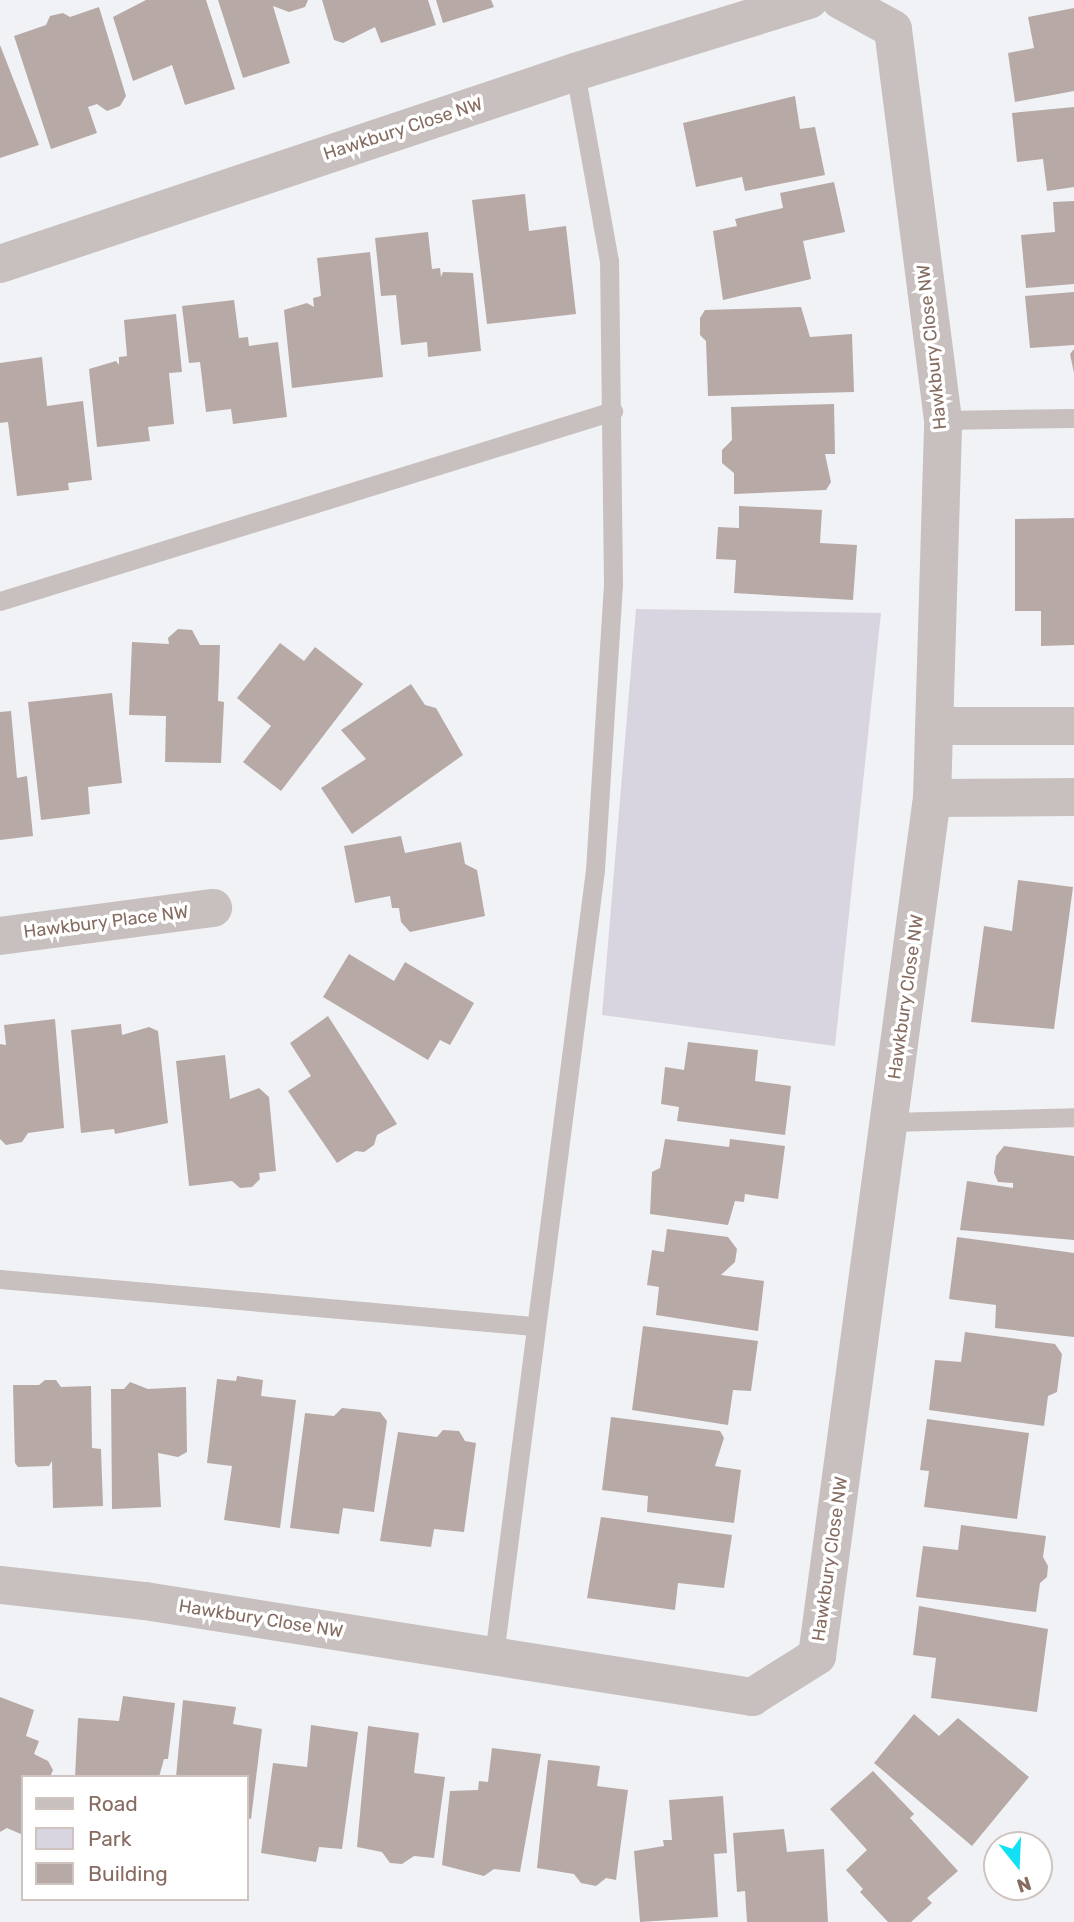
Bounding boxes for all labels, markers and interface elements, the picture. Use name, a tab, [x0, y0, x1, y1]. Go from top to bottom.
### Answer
street label: Hawkbury Close NW	[320, 93, 486, 165]
street label: Hawkbury Close NW	[913, 263, 951, 431]
street label: Hawkbury Place NW	[22, 901, 190, 943]
street label: Hawkbury Close NW	[884, 913, 928, 1081]
street label: Hawkbury Close NW	[808, 1475, 852, 1643]
street label: Hawkbury Close NW	[177, 1595, 345, 1643]
legend	[21, 1775, 248, 1901]
text: Road	[88, 1791, 138, 1816]
text: Park	[88, 1826, 132, 1851]
north arrow	[983, 1831, 1053, 1901]
text: Building	[88, 1861, 168, 1886]
text: N	[1014, 1871, 1034, 1898]

